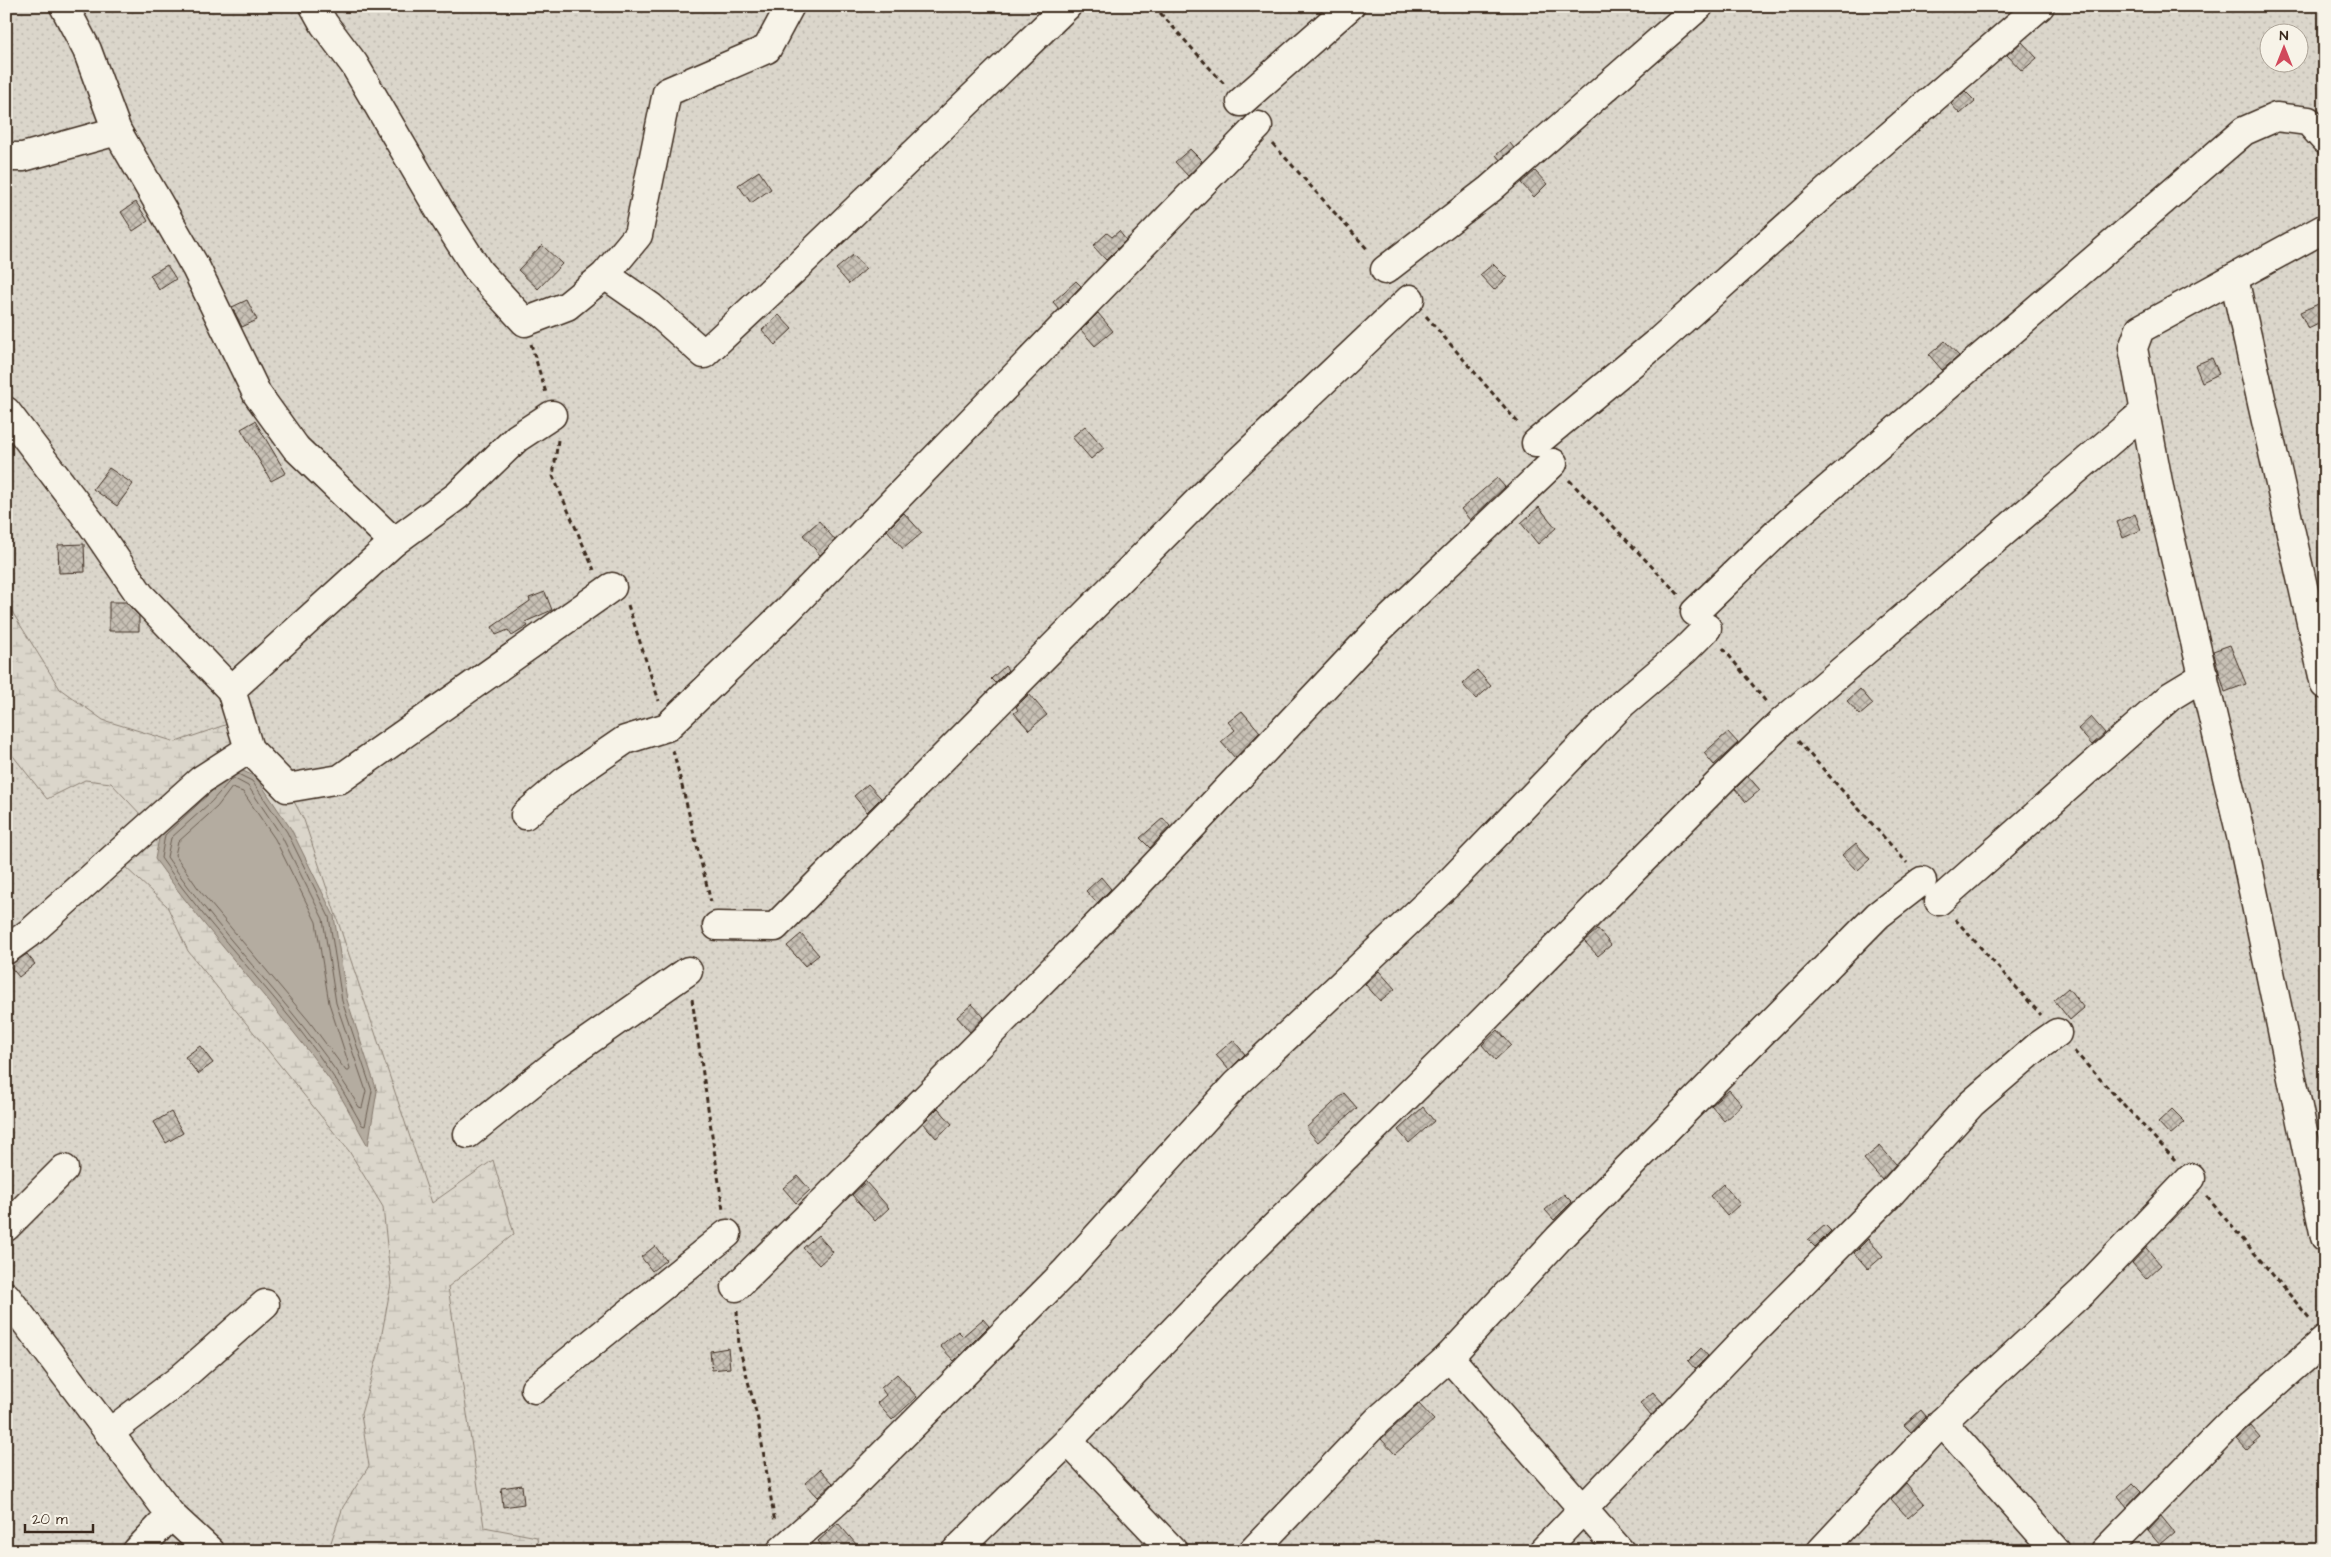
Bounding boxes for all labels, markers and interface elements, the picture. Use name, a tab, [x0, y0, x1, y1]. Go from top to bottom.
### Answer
north arrow	[2258, 22, 2308, 72]
text: N	[2280, 26, 2289, 46]
scale bar	[25, 1502, 92, 1534]
text: 20 m	[32, 1509, 68, 1530]

